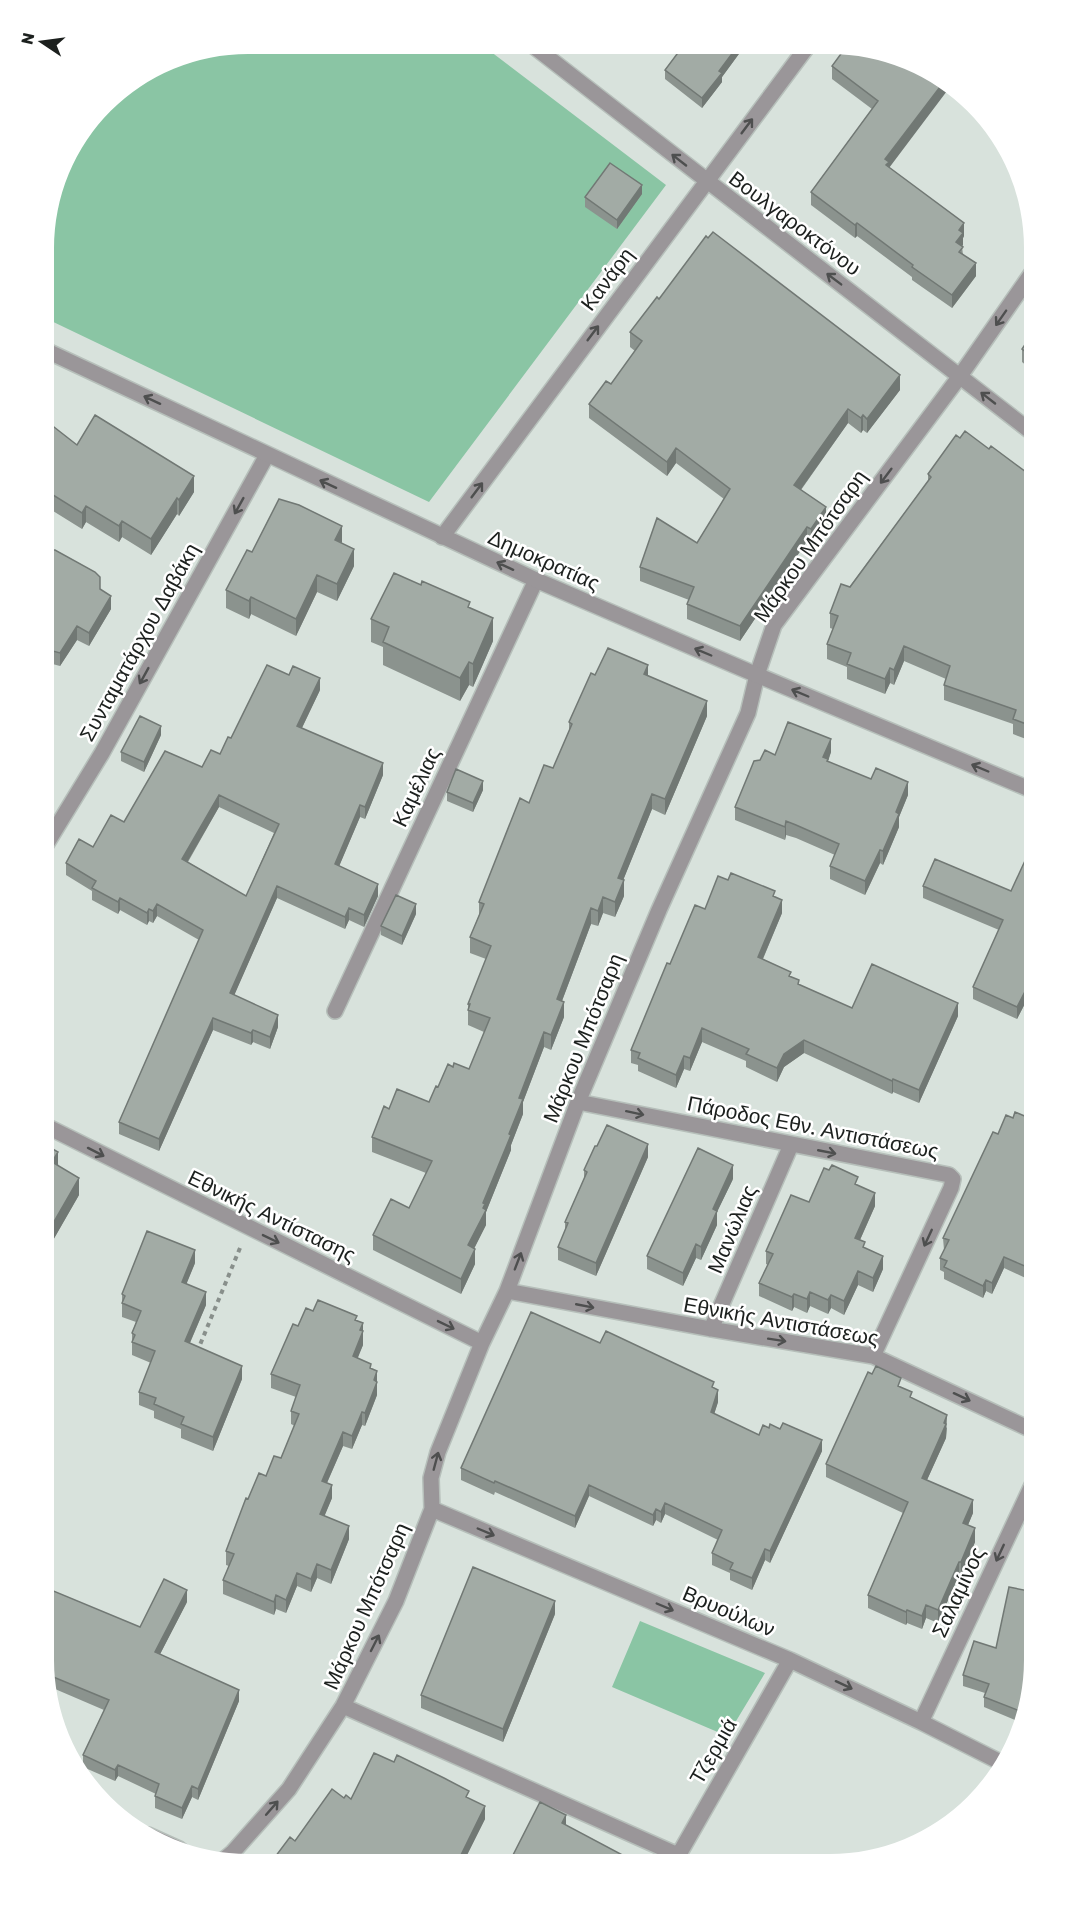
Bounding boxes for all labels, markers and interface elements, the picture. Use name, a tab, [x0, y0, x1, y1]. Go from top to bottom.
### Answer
north arrow	[12, 12, 72, 72]
text: N	[17, 31, 38, 46]
one-way arrow	[741, 119, 753, 135]
one-way arrow	[671, 154, 687, 167]
street label: Βουλγαροκτόνου	[724, 165, 866, 281]
street label: Κανάρη	[575, 243, 639, 315]
one-way arrow	[826, 273, 842, 285]
one-way arrow	[995, 310, 1007, 326]
one-way arrow	[587, 326, 599, 342]
one-way arrow	[981, 391, 997, 404]
one-way arrow	[143, 394, 161, 406]
street label: Μάρκου Μπότσαρη	[748, 465, 872, 627]
one-way arrow	[880, 467, 892, 483]
one-way arrow	[320, 477, 338, 489]
one-way arrow	[470, 482, 483, 498]
one-way arrow	[233, 497, 245, 514]
street label: Δημοκρατίας	[484, 524, 604, 596]
street label: Συνταματάρχου Δαβάκη	[74, 539, 204, 745]
one-way arrow	[496, 560, 515, 571]
one-way arrow	[694, 646, 713, 657]
one-way arrow	[138, 668, 150, 685]
one-way arrow	[792, 687, 810, 698]
street label: Καμέλιας	[387, 743, 445, 831]
one-way arrow	[972, 762, 990, 773]
street label: Μάρκου Μπότσαρη	[538, 950, 628, 1126]
street label: Πάροδος Εθν. Αντιστάσεως	[685, 1090, 941, 1164]
one-way arrow	[626, 1108, 645, 1120]
one-way arrow	[87, 1146, 105, 1158]
one-way arrow	[816, 1147, 836, 1158]
street label: Εθνικής Αντίστασης	[184, 1165, 360, 1267]
street label: Μανώλιας	[702, 1181, 762, 1277]
one-way arrow	[921, 1229, 933, 1247]
one-way arrow	[261, 1234, 279, 1245]
one-way arrow	[514, 1252, 525, 1271]
street label: Εθνικής Αντιστάσεως	[682, 1292, 880, 1350]
one-way arrow	[575, 1301, 594, 1312]
one-way arrow	[436, 1319, 454, 1331]
one-way arrow	[767, 1335, 786, 1346]
one-way arrow	[952, 1392, 970, 1403]
one-way arrow	[430, 1451, 442, 1470]
street label: Μάρκου Μπότσαρη	[318, 1519, 414, 1693]
one-way arrow	[476, 1526, 494, 1538]
street label: Σαλαμίνος	[926, 1543, 990, 1641]
one-way arrow	[994, 1543, 1006, 1561]
street label: Βρυούλων	[679, 1580, 779, 1642]
one-way arrow	[656, 1602, 674, 1613]
one-way arrow	[369, 1634, 381, 1652]
one-way arrow	[835, 1680, 853, 1692]
street label: Τζερμιά	[684, 1713, 742, 1789]
one-way arrow	[265, 1801, 279, 1816]

